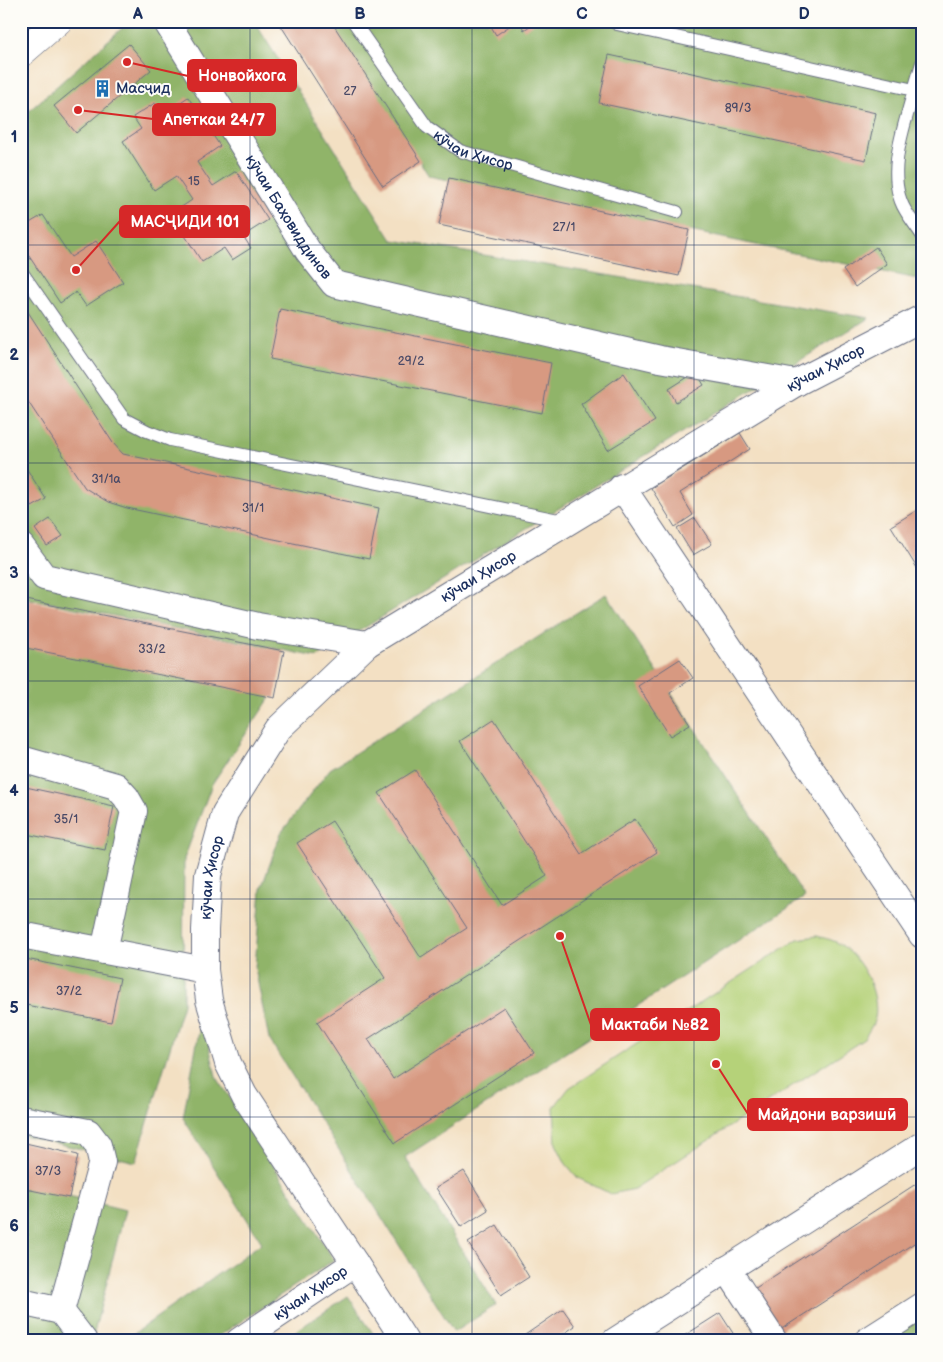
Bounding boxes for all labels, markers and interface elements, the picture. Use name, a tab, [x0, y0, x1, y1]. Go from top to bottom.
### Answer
text: A	[132, 5, 143, 24]
text: B	[354, 5, 366, 24]
text: C	[576, 5, 588, 24]
text: D	[798, 5, 810, 24]
callout: Нонвойхога	[188, 60, 296, 91]
text: Нонвойхога	[198, 67, 287, 86]
building icon: Масҷид	[92, 78, 112, 98]
place label: Масҷид	[116, 79, 170, 98]
house number: 27	[344, 84, 357, 99]
house number: 89/3	[725, 101, 751, 116]
callout: Апеткаи 24/7	[153, 104, 275, 135]
text: Апеткаи 24/7	[162, 111, 265, 130]
street label: кӯчаи Ҳисор	[430, 125, 516, 175]
text: 1	[11, 128, 17, 147]
street label: кӯчаи Баҳовиддинов	[241, 151, 336, 283]
house number: 15	[188, 174, 200, 189]
callout: МАСҶИДИ 101	[120, 206, 249, 237]
text: МАСҶИДИ 101	[130, 213, 240, 232]
house number: 27/1	[552, 220, 576, 235]
street label: кӯчаи Ҳисор	[783, 340, 868, 396]
text: 2	[9, 346, 19, 365]
house number: 29/2	[398, 354, 424, 369]
house number: 31/1а	[91, 472, 121, 487]
house number: 31/1	[242, 501, 264, 516]
street label: кӯчаи Ҳисор	[437, 546, 520, 607]
text: 3	[9, 564, 19, 583]
house number: 33/2	[138, 642, 166, 657]
text: 4	[9, 782, 19, 801]
house number: 35/1	[54, 812, 78, 827]
street label: кӯчаи Ҳисор	[196, 833, 228, 920]
house number: 37/2	[56, 984, 82, 999]
text: 5	[9, 999, 19, 1018]
callout: Мактаби №82	[591, 1009, 719, 1040]
text: Мактаби №82	[601, 1016, 709, 1035]
callout: Майдони варзишӣ	[748, 1099, 907, 1130]
text: Майдони варзишӣ	[758, 1106, 896, 1125]
house number: 37/3	[35, 1164, 61, 1179]
text: 6	[9, 1217, 19, 1236]
street label: кӯчаи Ҳисор	[270, 1261, 351, 1325]

